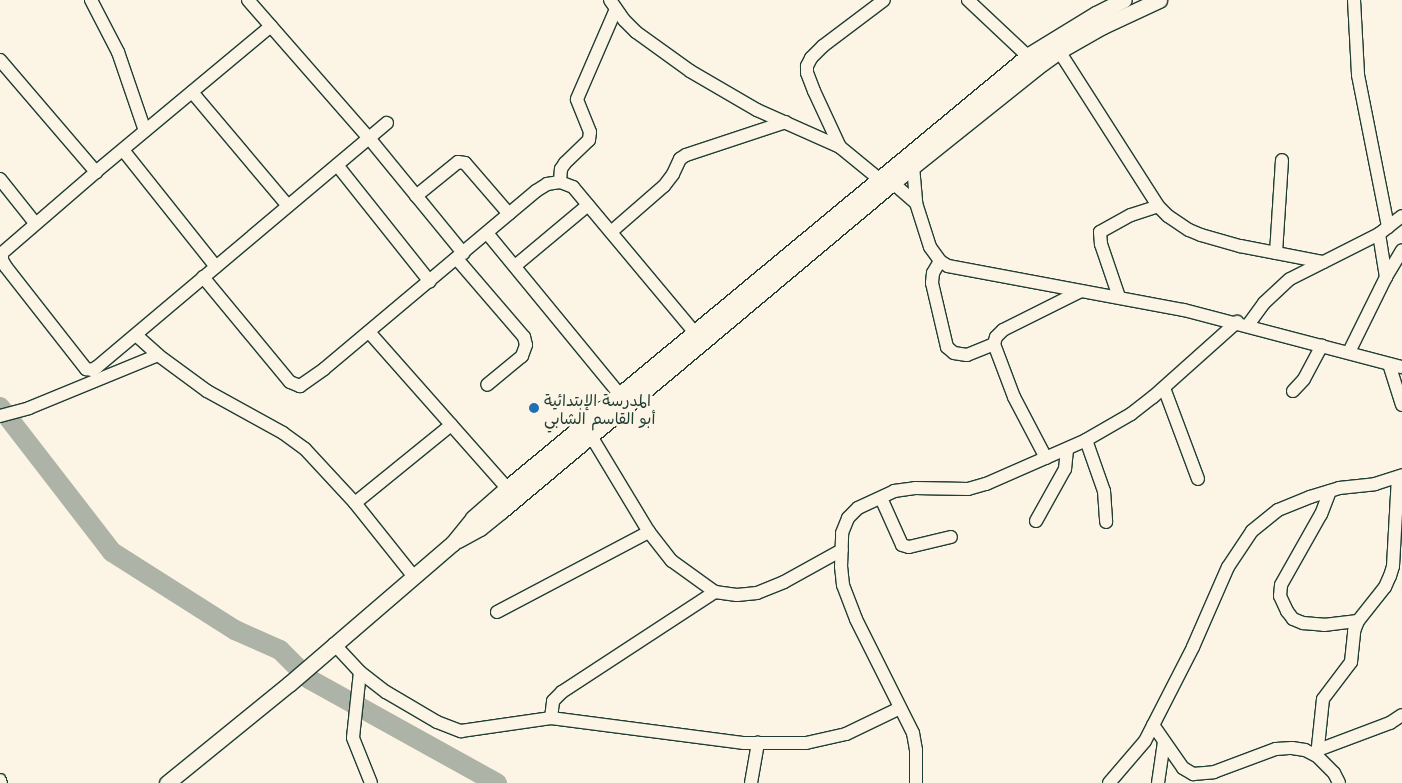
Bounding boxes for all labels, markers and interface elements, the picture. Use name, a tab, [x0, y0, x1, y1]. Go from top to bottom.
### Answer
place label: المدرسة الإبتدائية أبو القاسم الشابي	[544, 389, 655, 427]
marker: المدرسة الإبتدائية أبو القاسم الشابي	[528, 402, 540, 414]

